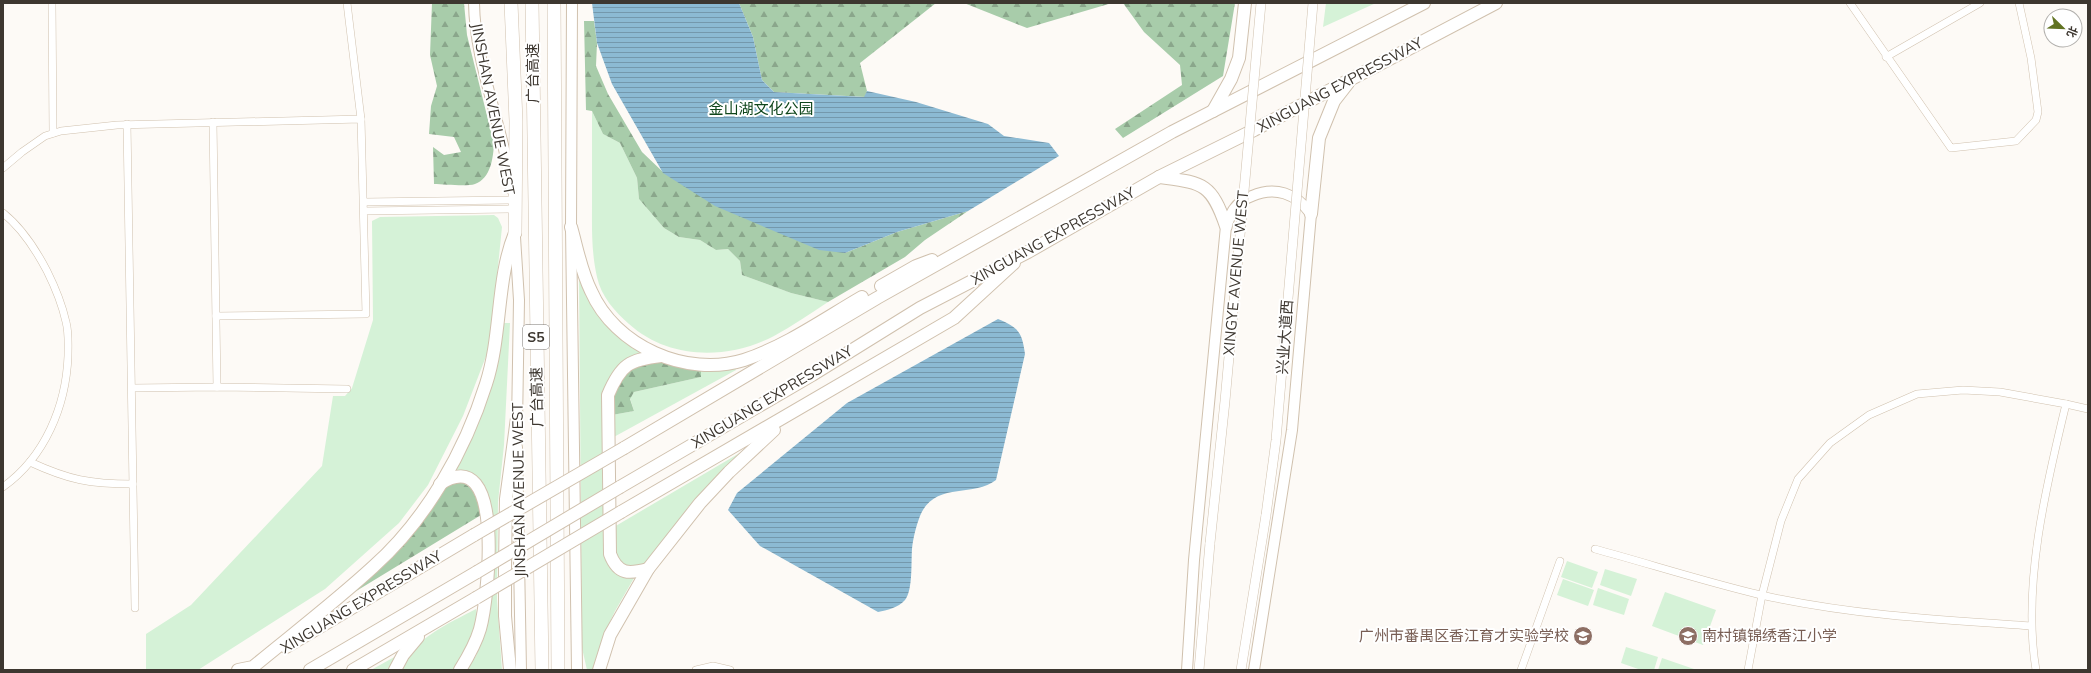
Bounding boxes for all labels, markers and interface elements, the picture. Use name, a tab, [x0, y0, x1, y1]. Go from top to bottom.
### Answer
north arrow	[2043, 8, 2083, 48]
street label: JINSHAN AVENUE WEST	[467, 21, 520, 197]
text: 北	[2064, 24, 2081, 40]
street label: XINGUANG EXPRESSWAY	[1254, 32, 1427, 136]
street label: 广台高速	[523, 43, 542, 103]
park label: 金山湖文化公园	[708, 99, 814, 118]
street label: XINGUANG EXPRESSWAY	[967, 182, 1139, 289]
street label: XINGYE AVENUE WEST	[1219, 190, 1252, 356]
street label: 兴业大道西	[1272, 299, 1297, 375]
road number: S5	[523, 325, 549, 349]
street label: XINGUANG EXPRESSWAY	[688, 340, 857, 452]
street label: 广台高速	[526, 367, 547, 427]
street label: JINSHAN AVENUE WEST	[507, 402, 530, 578]
street label: XINGUANG EXPRESSWAY	[277, 545, 446, 657]
school or university icon: 广州市番禺区香江育才实验学校	[1572, 625, 1594, 647]
school or university icon: 南村镇锦绣香江小学	[1677, 625, 1699, 647]
place label: 广州市番禺区香江育才实验学校	[1359, 626, 1569, 645]
place label: 南村镇锦绣香江小学	[1702, 626, 1837, 645]

